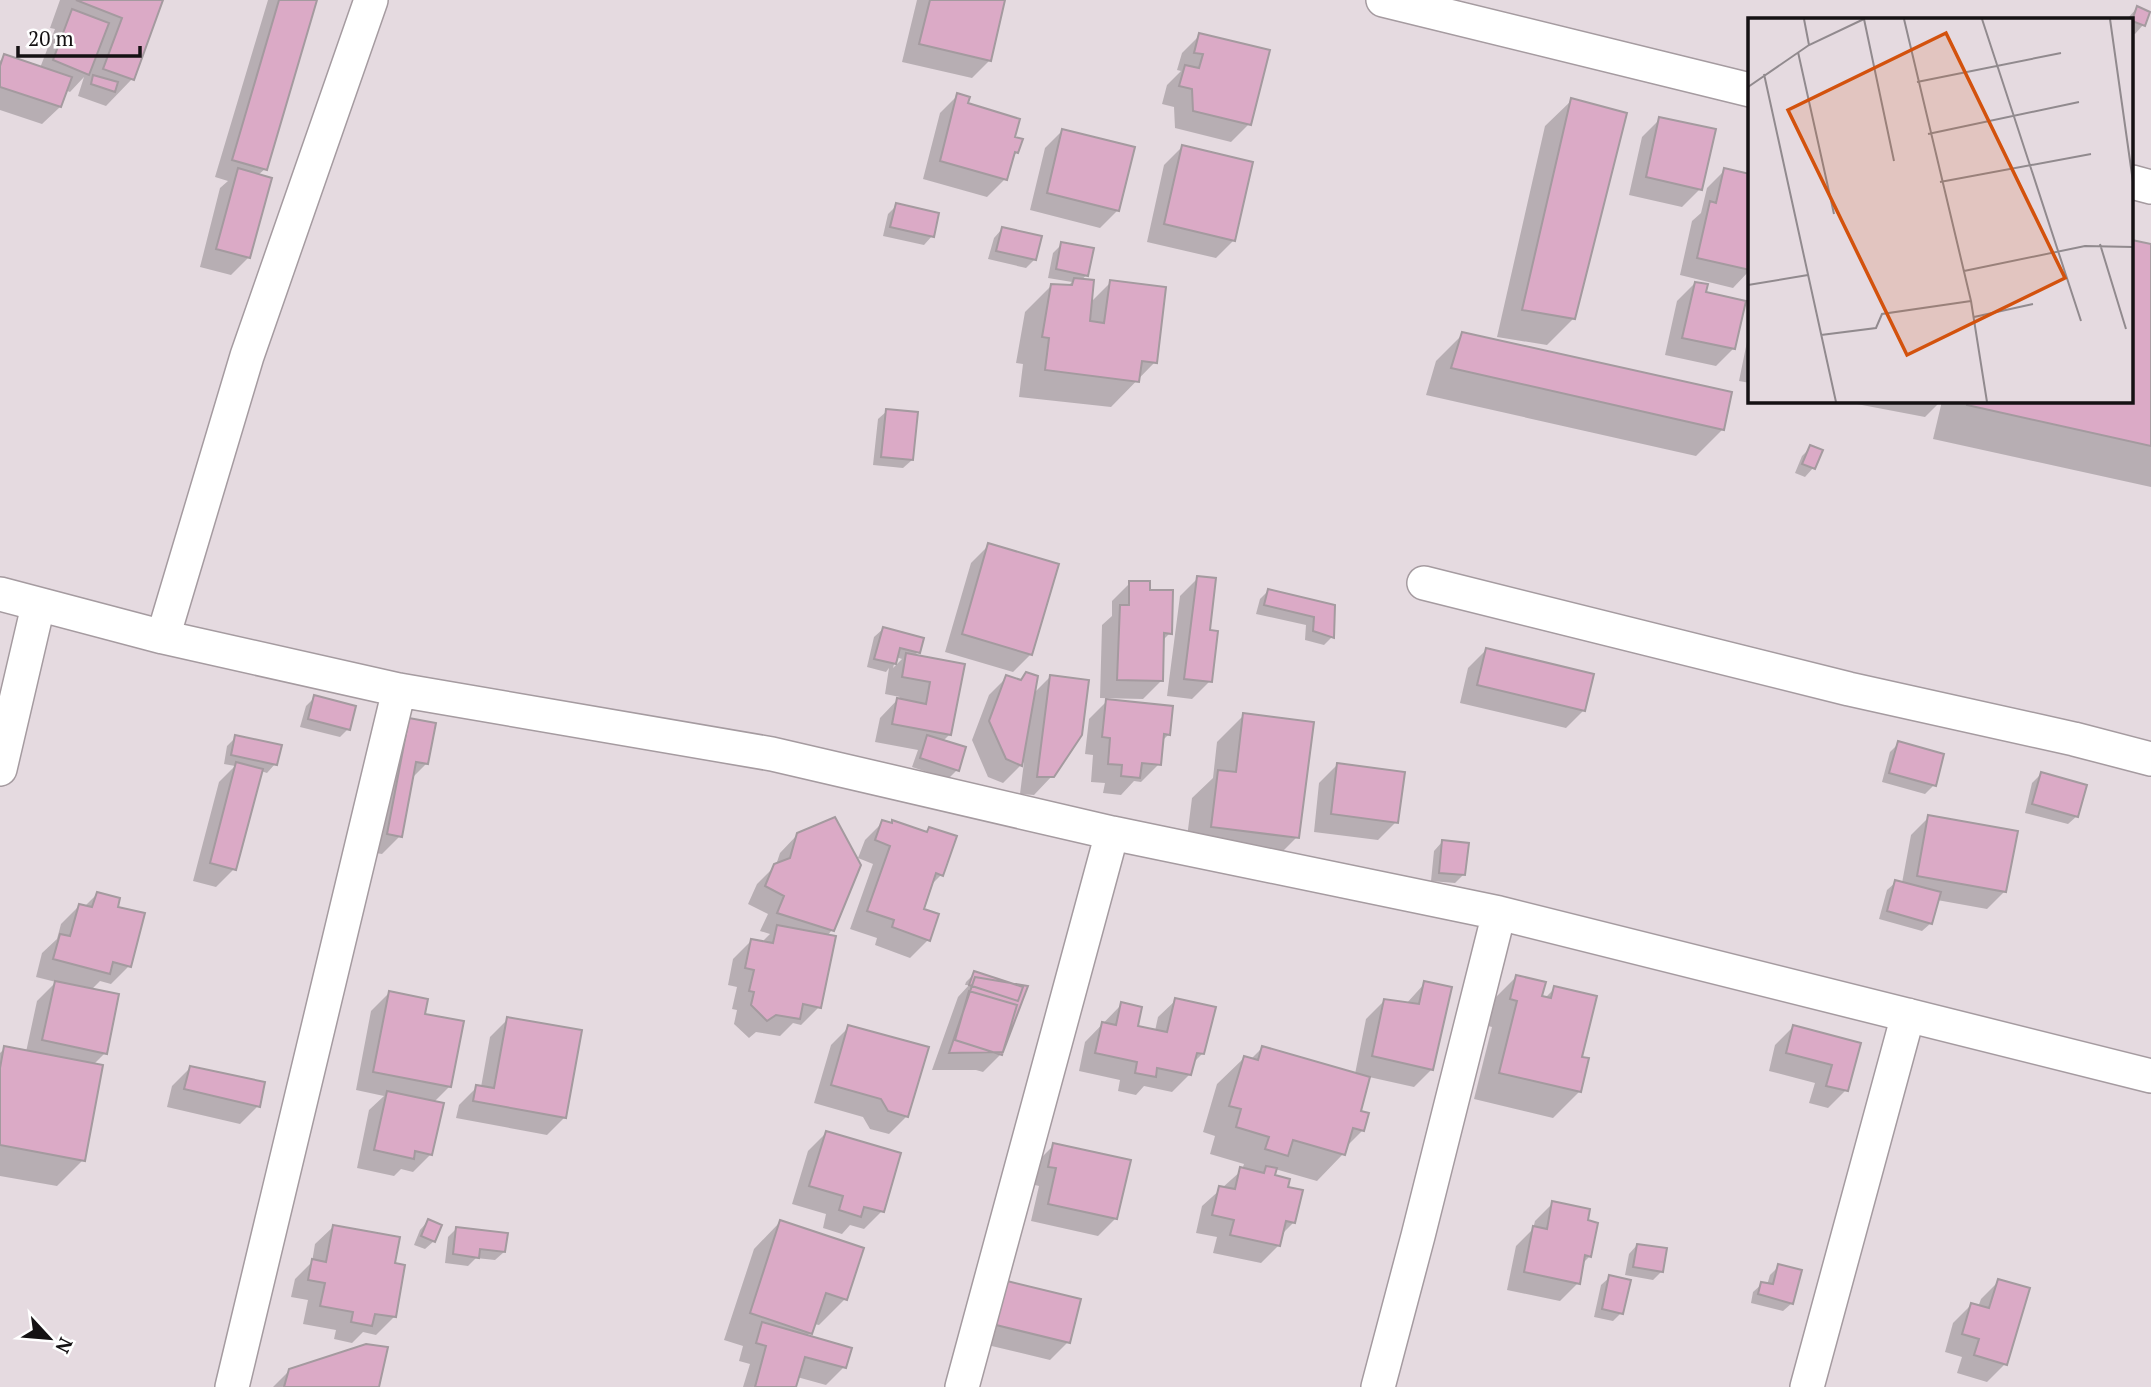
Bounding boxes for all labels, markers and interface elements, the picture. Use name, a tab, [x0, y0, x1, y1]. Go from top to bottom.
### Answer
scale bar	[18, 14, 140, 58]
inset map	[1748, 18, 2134, 402]
text: 20 m	[28, 24, 74, 52]
north arrow	[14, 1303, 84, 1373]
text: N	[50, 1334, 79, 1358]

